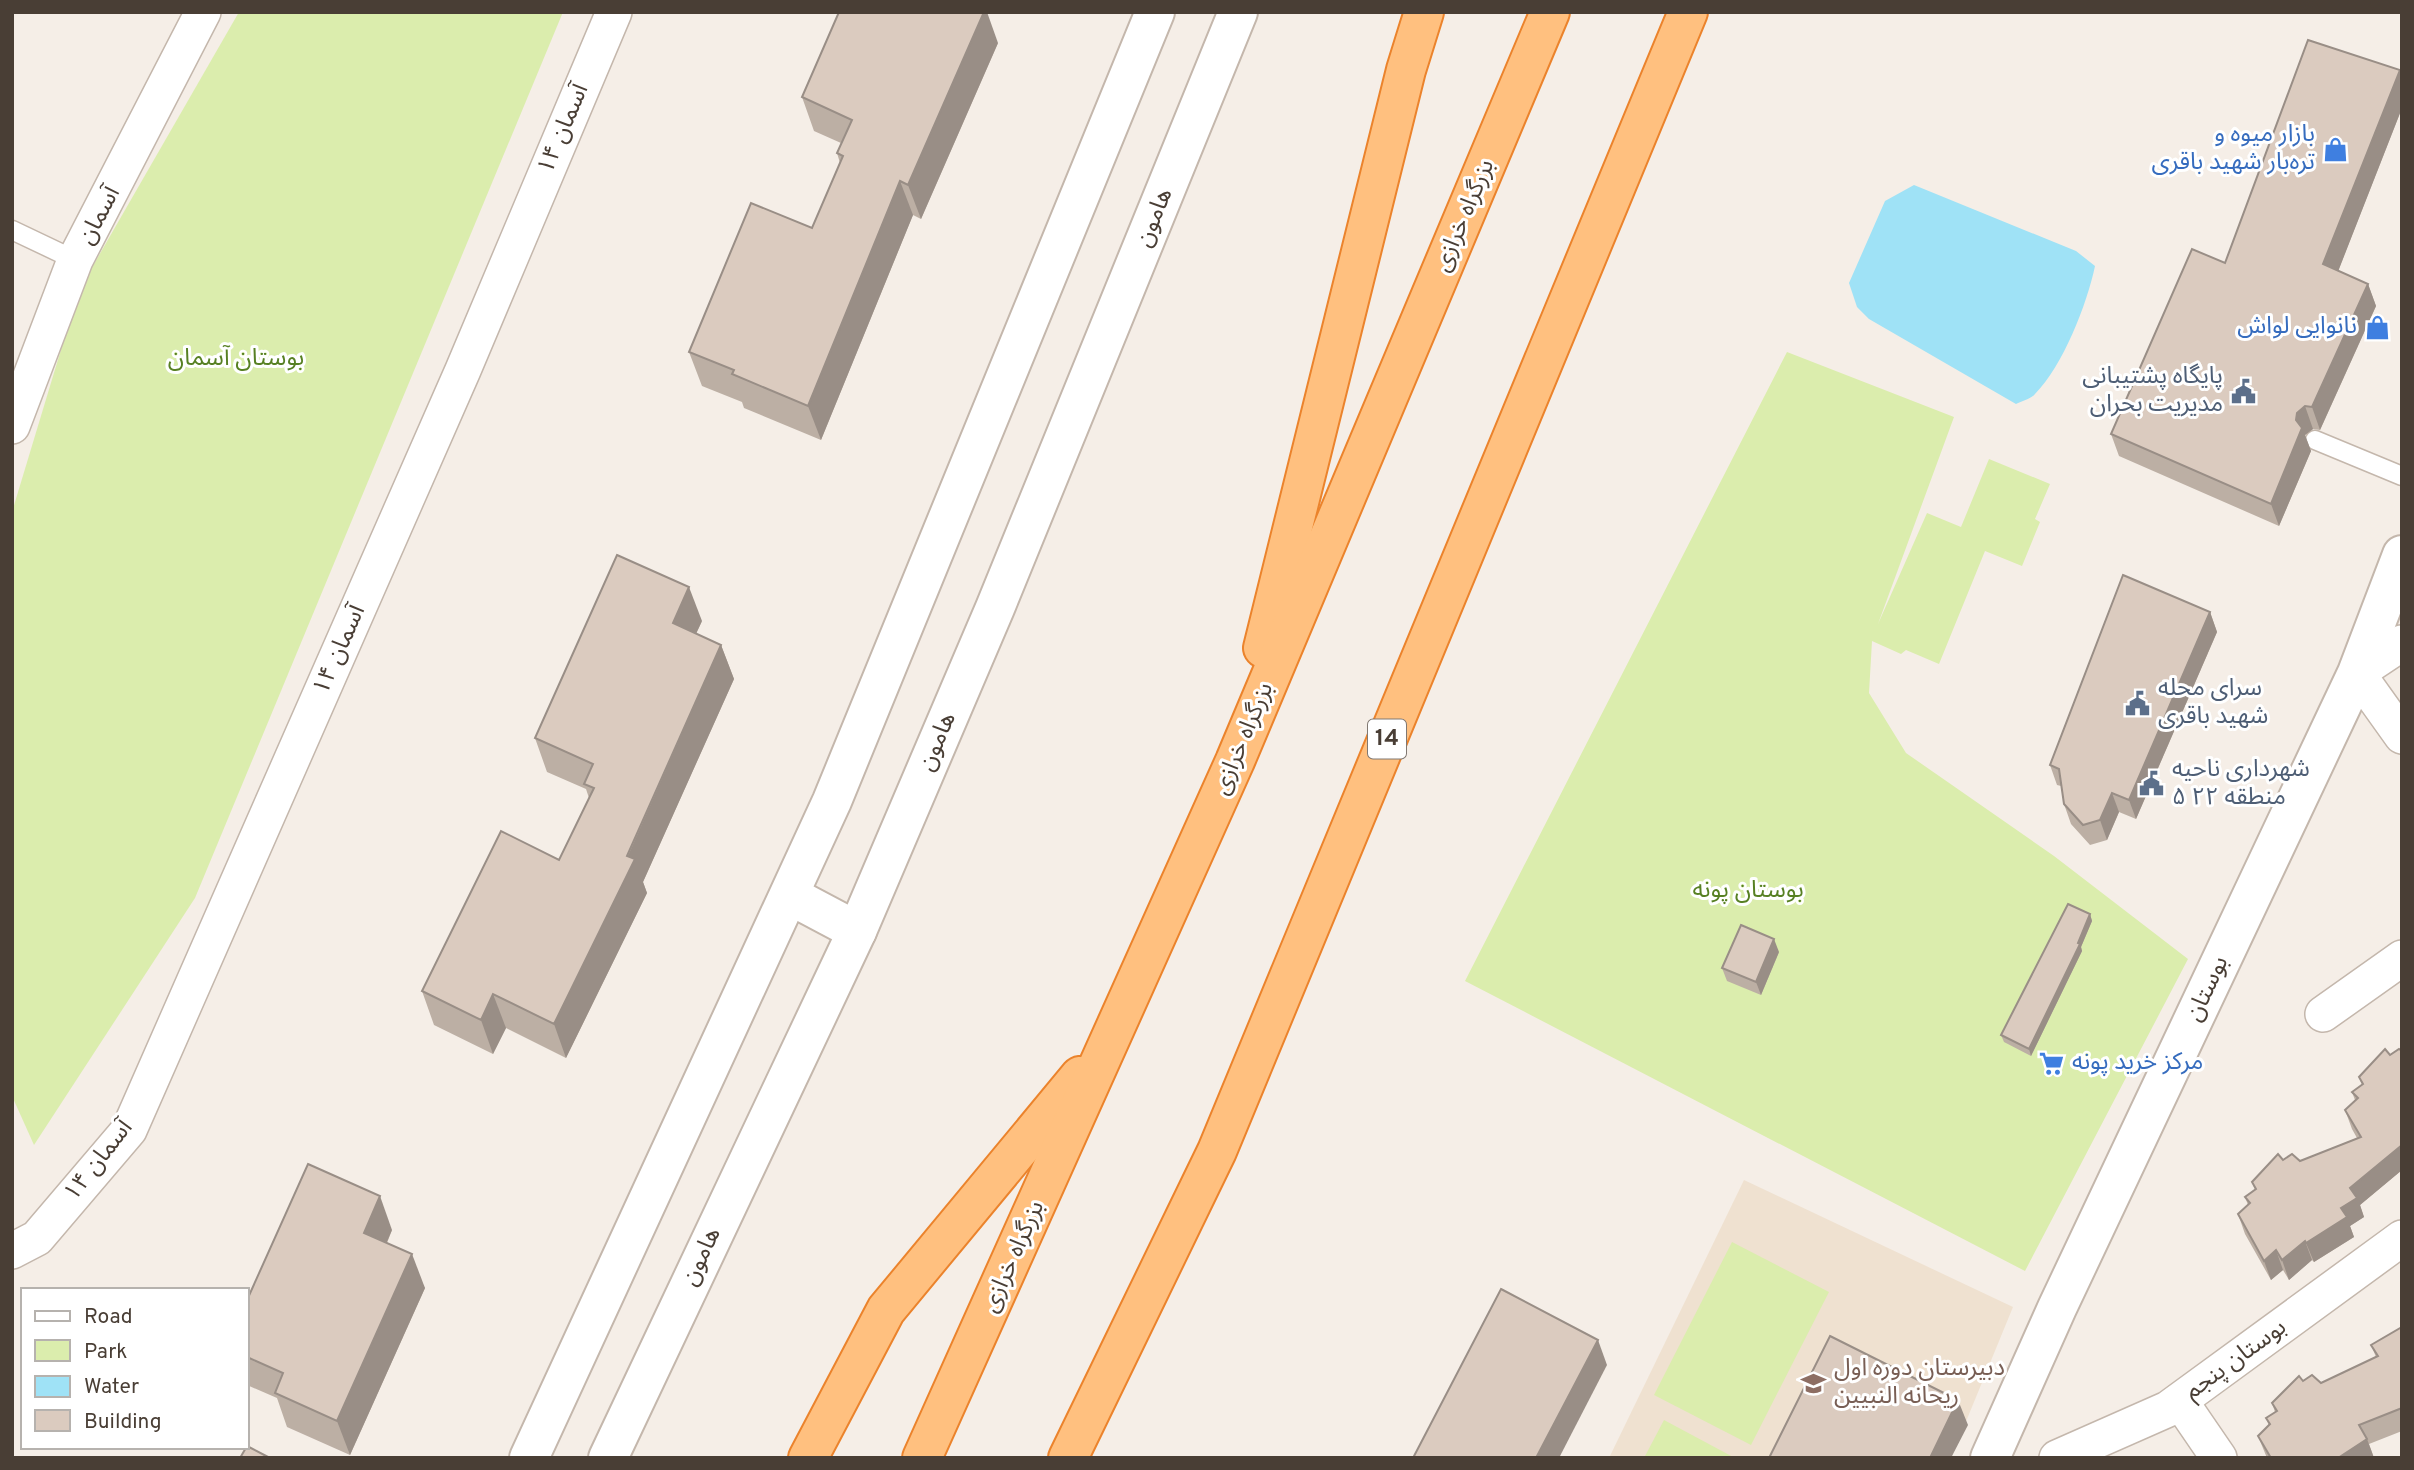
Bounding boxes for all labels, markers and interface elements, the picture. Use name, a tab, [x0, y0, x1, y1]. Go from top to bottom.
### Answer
street label: آسمان ۱۴	[532, 79, 597, 179]
place label: بازار میوه و تره‌بار شهید باقری	[2151, 120, 2315, 178]
shop icon: بازار میوه و تره‌بار شهید باقری	[2321, 135, 2349, 163]
street label: بزرگراه خرازی	[1428, 155, 1502, 277]
street label: آسمان	[72, 181, 128, 250]
street label: هامون	[1130, 184, 1180, 252]
place label: نانوایی لواش	[2237, 312, 2357, 342]
shop icon: نانوایی لواش	[2363, 313, 2391, 341]
park label: بوستان آسمان	[168, 344, 304, 374]
place label: پایگاه پشتیبانی مدیریت بحران	[2082, 362, 2223, 420]
public building icon: پایگاه پشتیبانی مدیریت بحران	[2229, 377, 2257, 405]
street label: آسمان ۱۴	[307, 600, 373, 699]
place label: سرای محله شهید باقری	[2158, 674, 2268, 732]
street label: بزرگراه خرازی	[1207, 678, 1281, 800]
public building icon: سرای محله شهید باقری	[2124, 689, 2152, 717]
street label: هامون	[912, 708, 964, 776]
road number: 14	[1368, 720, 1406, 758]
place label: شهرداری ناحیه ۵ منطقه ۲۲	[2172, 755, 2310, 813]
public building icon: شهرداری ناحیه ۵ منطقه ۲۲	[2138, 770, 2166, 798]
park label: بوستان پونه	[1692, 876, 1804, 906]
street label: بوستان	[2180, 951, 2236, 1027]
place label: مرکز خرید پونه	[2072, 1048, 2203, 1078]
supermarket icon: مرکز خرید پونه	[2038, 1049, 2066, 1077]
street label: آسمان ۱۴	[58, 1114, 141, 1208]
street label: بزرگراه خرازی	[976, 1196, 1052, 1318]
street label: هامون	[675, 1223, 729, 1291]
legend	[21, 1288, 248, 1449]
text: Road	[84, 1304, 133, 1331]
street label: بوستان پنجم	[2179, 1313, 2293, 1407]
text: Park	[84, 1339, 127, 1366]
place label: دبیرستان دوره اول ریحانه النبیین	[1834, 1354, 2005, 1412]
school or university icon: دبیرستان دوره اول ریحانه النبیین	[1800, 1369, 1828, 1397]
text: Water	[84, 1374, 139, 1401]
text: Building	[84, 1409, 162, 1436]

